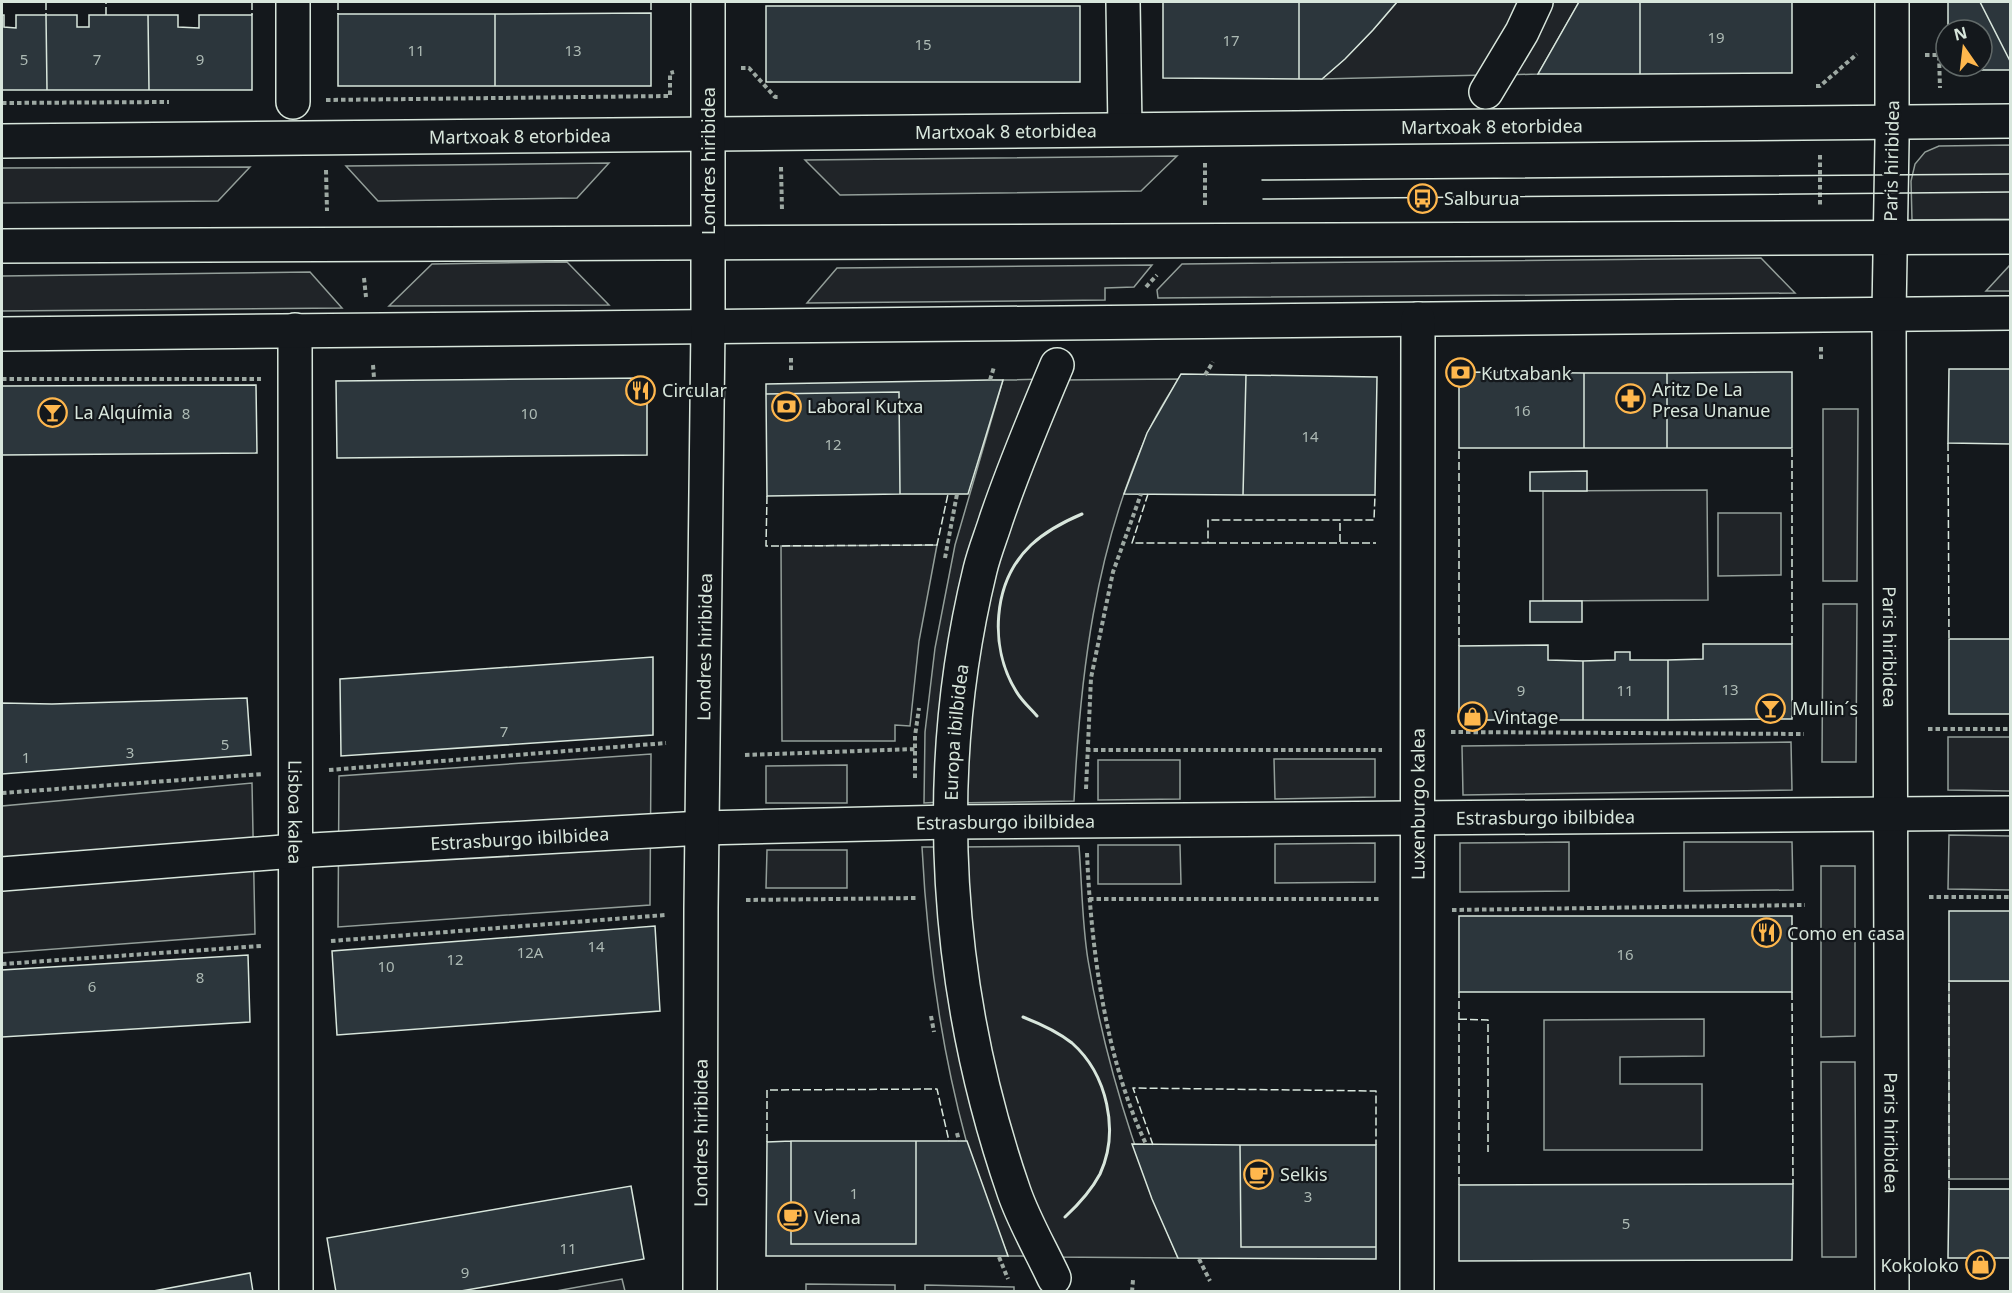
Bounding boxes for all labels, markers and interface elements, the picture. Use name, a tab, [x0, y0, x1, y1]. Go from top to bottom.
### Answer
north arrow	[1934, 18, 1994, 78]
text: N	[1951, 21, 1969, 46]
house number: 19	[1707, 27, 1725, 47]
house number: 17	[1222, 30, 1240, 50]
house number: 15	[914, 34, 932, 54]
house number: 11	[407, 40, 425, 60]
house number: 13	[564, 40, 582, 60]
house number: 5	[20, 49, 28, 69]
house number: 7	[93, 49, 101, 69]
house number: 9	[196, 49, 204, 69]
street label: Londres hiribidea	[696, 87, 720, 235]
street label: Paris hiribidea	[1878, 100, 1904, 222]
street label: Martxoak 8 etorbidea	[1401, 113, 1583, 139]
street label: Martxoak 8 etorbidea	[915, 118, 1097, 144]
street label: Martxoak 8 etorbidea	[429, 123, 611, 149]
bus stop icon: Salburua	[1407, 182, 1439, 214]
place label: Salburua	[1444, 186, 1519, 210]
bank icon: Kutxabank	[1444, 357, 1476, 389]
place label: Kutxabank	[1481, 361, 1572, 385]
restaurant icon: Circular	[625, 374, 657, 406]
place label: Aritz De La Presa Unanue	[1652, 377, 1770, 422]
place label: Circular	[662, 378, 728, 402]
pharmacy icon: Aritz De La Presa Unanue	[1615, 383, 1647, 415]
bank icon: Laboral Kutxa	[770, 390, 802, 422]
place label: Laboral Kutxa	[807, 394, 923, 418]
bar icon: La Alquímia	[37, 396, 69, 428]
place label: La Alquímia	[74, 400, 173, 424]
house number: 16	[1513, 400, 1531, 420]
house number: 8	[182, 403, 190, 423]
house number: 10	[520, 403, 538, 423]
house number: 14	[1301, 426, 1319, 446]
house number: 12	[824, 434, 842, 454]
street label: Londres hiribidea	[691, 573, 717, 721]
street label: Paris hiribidea	[1878, 586, 1902, 708]
street label: Europa ibilbidea	[939, 662, 974, 801]
house number: 13	[1721, 679, 1739, 699]
house number: 9	[1517, 680, 1525, 700]
house number: 11	[1616, 680, 1634, 700]
bar icon: Mullin´s	[1755, 692, 1787, 724]
place label: Mullin´s	[1792, 696, 1858, 720]
shop icon: Vintage	[1457, 701, 1489, 733]
place label: Vintage	[1494, 705, 1558, 729]
house number: 7	[500, 721, 508, 741]
street label: Luxenburgo kalea	[1405, 728, 1430, 880]
house number: 5	[221, 734, 229, 754]
house number: 3	[126, 742, 134, 762]
house number: 1	[22, 747, 30, 767]
street label: Lisboa kalea	[283, 760, 308, 864]
street label: Estrasburgo ibilbidea	[1456, 804, 1635, 830]
street label: Estrasburgo ibilbidea	[915, 809, 1095, 835]
street label: Estrasburgo ibilbidea	[430, 821, 610, 855]
restaurant icon: Como en casa	[1750, 917, 1782, 949]
place label: Como en casa	[1787, 921, 1905, 945]
house number: 14	[587, 936, 605, 956]
house number: 12A	[517, 942, 544, 962]
house number: 16	[1616, 944, 1634, 964]
house number: 12	[446, 949, 464, 969]
house number: 10	[377, 956, 395, 976]
house number: 8	[196, 967, 204, 987]
house number: 6	[88, 976, 96, 996]
street label: Londres hiribidea	[688, 1059, 713, 1207]
street label: Paris hiribidea	[1879, 1072, 1904, 1194]
cafe icon: Selkis	[1243, 1158, 1275, 1190]
place label: Selkis	[1280, 1162, 1328, 1186]
house number: 1	[850, 1183, 858, 1203]
house number: 3	[1304, 1186, 1312, 1206]
cafe icon: Viena	[777, 1201, 809, 1233]
place label: Viena	[814, 1205, 861, 1229]
house number: 5	[1622, 1213, 1630, 1233]
house number: 11	[559, 1238, 577, 1258]
shop icon: Kokoloko	[1964, 1249, 1996, 1281]
place label: Kokoloko	[1880, 1253, 1959, 1277]
house number: 9	[461, 1262, 469, 1282]

